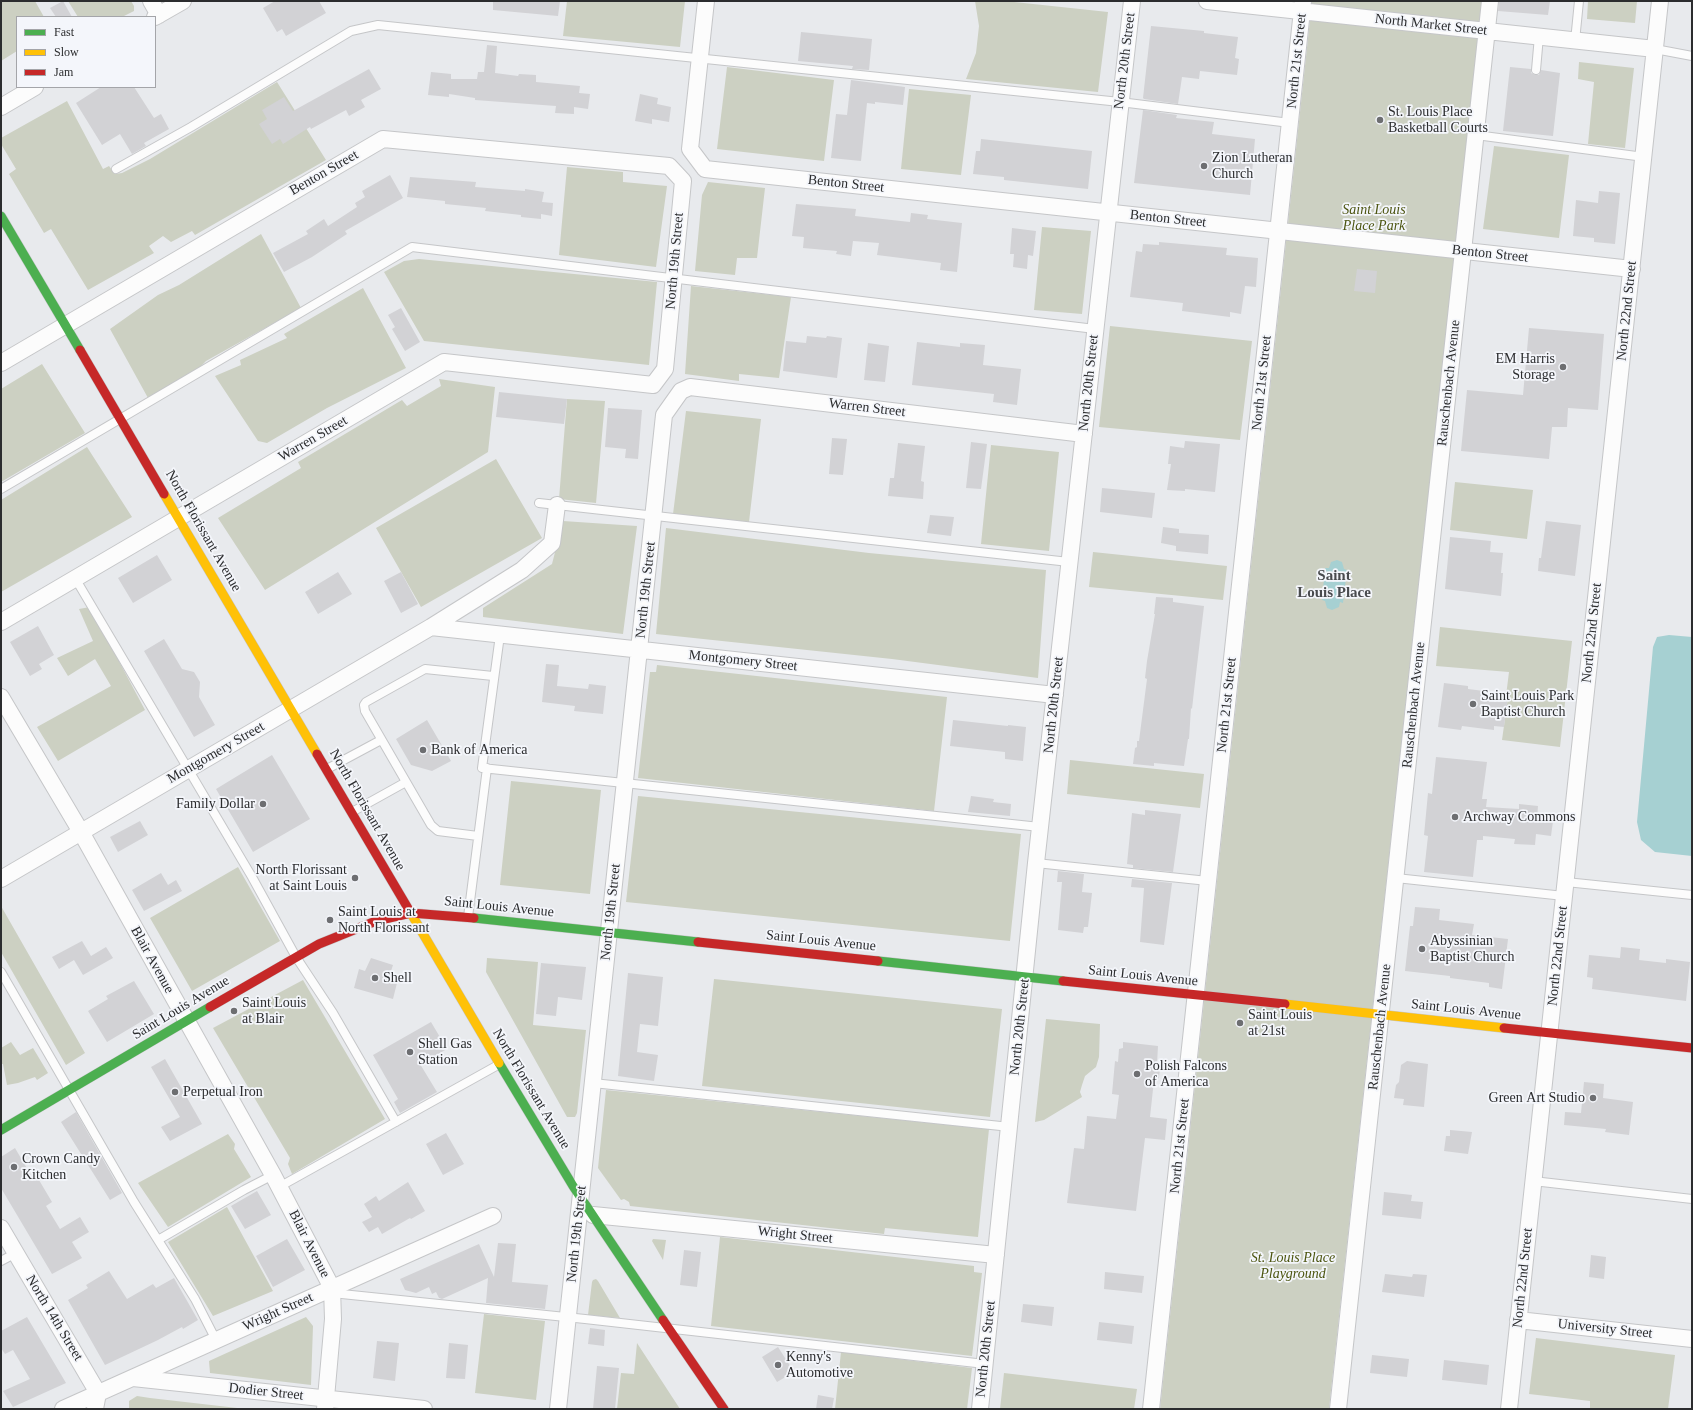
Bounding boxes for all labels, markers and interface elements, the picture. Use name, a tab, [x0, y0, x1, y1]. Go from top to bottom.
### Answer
street label: North Market Street	[1374, 11, 1488, 39]
street label: North 20th Street	[1111, 12, 1139, 110]
street label: North 21st Street	[1284, 13, 1310, 109]
legend	[16, 16, 156, 88]
text: Fast	[54, 25, 74, 39]
text: Slow	[54, 45, 79, 59]
text: Jam	[54, 65, 73, 79]
place label: St. Louis Place Basketball Courts	[1388, 104, 1488, 136]
marker: St. Louis Place Basketball Courts	[1375, 115, 1385, 125]
street label: Benton Street	[287, 147, 361, 199]
place label: Zion Lutheran Church	[1212, 150, 1292, 182]
marker: Zion Lutheran Church	[1199, 161, 1209, 171]
street label: Benton Street	[807, 172, 885, 196]
park label: Saint Louis Place Park	[1342, 202, 1406, 234]
street label: Benton Street	[1129, 207, 1207, 231]
street label: North 19th Street	[662, 212, 688, 310]
street label: Benton Street	[1451, 242, 1529, 266]
street label: North 22nd Street	[1613, 260, 1641, 362]
street label: Rauschenbach Avenue	[1434, 319, 1464, 447]
street label: North 20th Street	[1076, 334, 1102, 432]
street label: North 21st Street	[1249, 335, 1275, 431]
place label: EM Harris Storage	[1496, 351, 1555, 384]
marker: EM Harris Storage	[1558, 362, 1568, 372]
street label: Warren Street	[828, 395, 906, 421]
street label: Warren Street	[275, 412, 351, 466]
street label: North Florissant Avenue	[161, 467, 245, 595]
street label: North 19th Street	[633, 541, 659, 639]
district label: Saint Louis Place	[1297, 567, 1371, 602]
street label: North 22nd Street	[1578, 582, 1606, 684]
street label: Rauschenbach Avenue	[1399, 641, 1429, 769]
street label: Montgomery Street	[688, 647, 798, 675]
street label: North 20th Street	[1041, 656, 1067, 754]
street label: North 21st Street	[1214, 657, 1240, 753]
place label: Saint Louis Park Baptist Church	[1481, 688, 1574, 720]
marker: Saint Louis Park Baptist Church	[1468, 699, 1478, 709]
street label: Montgomery Street	[164, 718, 268, 788]
place label: Bank of America	[431, 742, 527, 758]
marker: Bank of America	[418, 745, 428, 755]
street label: North Florissant Avenue	[325, 746, 409, 874]
place label: Family Dollar	[176, 796, 255, 812]
marker: Family Dollar	[258, 799, 268, 809]
place label: Archway Commons	[1463, 809, 1575, 825]
marker: Archway Commons	[1450, 812, 1460, 822]
place label: North Florissant at Saint Louis	[256, 862, 347, 894]
street label: North 19th Street	[598, 863, 624, 961]
marker: North Florissant at Saint Louis	[350, 873, 360, 883]
street label: Saint Louis Avenue	[443, 893, 555, 921]
place label: Saint Louis at North Florissant	[338, 904, 429, 936]
street label: North 22nd Street	[1544, 905, 1572, 1007]
marker: Saint Louis at North Florissant	[325, 915, 335, 925]
street label: Blair Avenue	[127, 924, 177, 996]
street label: Saint Louis Avenue	[765, 927, 877, 955]
place label: Abyssinian Baptist Church	[1430, 933, 1514, 966]
marker: Abyssinian Baptist Church	[1417, 944, 1427, 954]
street label: Saint Louis Avenue	[1087, 962, 1199, 990]
street label: Rauschenbach Avenue	[1365, 963, 1395, 1091]
place label: Shell	[383, 970, 412, 986]
street label: Saint Louis Avenue	[129, 972, 233, 1044]
marker: Shell	[370, 973, 380, 983]
street label: North 20th Street	[1007, 978, 1033, 1076]
place label: Saint Louis at Blair	[242, 995, 306, 1028]
street label: Saint Louis Avenue	[1410, 996, 1522, 1024]
marker: Saint Louis at Blair	[229, 1006, 239, 1016]
place label: Saint Louis at 21st	[1248, 1007, 1312, 1040]
marker: Saint Louis at 21st	[1235, 1018, 1245, 1028]
street label: North Florissant Avenue	[488, 1026, 574, 1152]
place label: Shell Gas Station	[418, 1036, 472, 1068]
marker: Shell Gas Station	[405, 1047, 415, 1057]
place label: Polish Falcons of America	[1145, 1058, 1227, 1090]
marker: Polish Falcons of America	[1132, 1069, 1142, 1079]
place label: Perpetual Iron	[183, 1084, 263, 1100]
marker: Perpetual Iron	[170, 1087, 180, 1097]
place label: Green Art Studio	[1489, 1090, 1585, 1106]
marker: Green Art Studio	[1588, 1093, 1598, 1103]
street label: North 21st Street	[1167, 1098, 1193, 1194]
place label: Crown Candy Kitchen	[22, 1151, 100, 1184]
marker: Crown Candy Kitchen	[9, 1162, 19, 1172]
street label: North 19th Street	[564, 1185, 590, 1283]
street label: Blair Avenue	[285, 1207, 333, 1281]
street label: Wright Street	[757, 1223, 833, 1247]
street label: North 22nd Street	[1509, 1227, 1537, 1329]
park label: St. Louis Place Playground	[1251, 1250, 1335, 1282]
street label: North 14th Street	[22, 1272, 86, 1364]
street label: Wright Street	[240, 1289, 316, 1335]
street label: North 20th Street	[973, 1300, 999, 1398]
street label: University Street	[1557, 1316, 1653, 1342]
place label: Kenny's Automotive	[786, 1349, 853, 1382]
marker: Kenny's Automotive	[773, 1360, 783, 1370]
street label: Dodier Street	[228, 1380, 304, 1404]

